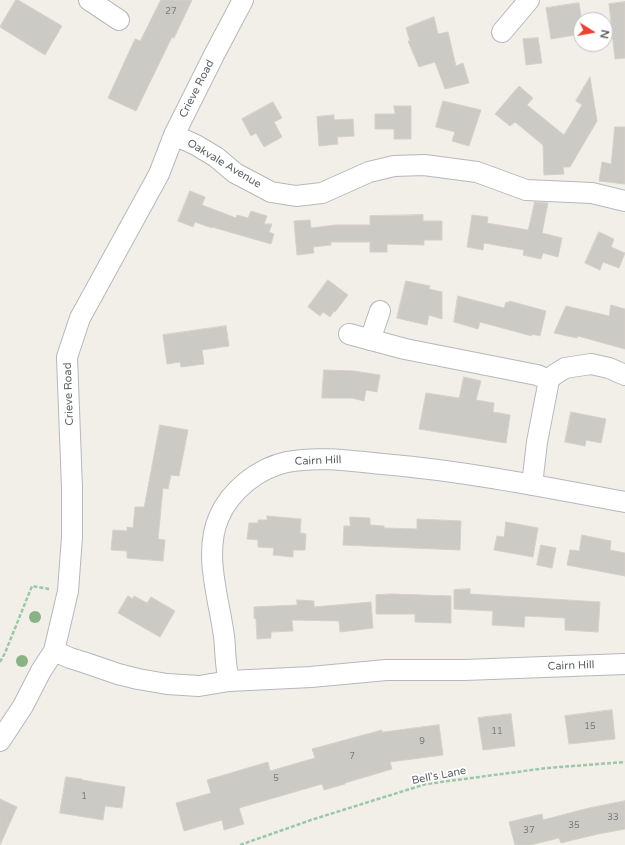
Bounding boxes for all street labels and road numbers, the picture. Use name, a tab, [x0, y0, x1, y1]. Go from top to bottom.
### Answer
street label: Crieve Road	[177, 58, 217, 120]
street label: Oakvale Avenue	[185, 137, 263, 191]
street label: Crieve Road	[61, 362, 77, 426]
street label: Cairn Hill	[294, 454, 342, 468]
street label: Cairn Hill	[547, 659, 595, 673]
street label: Bell's Lane	[411, 764, 467, 788]

